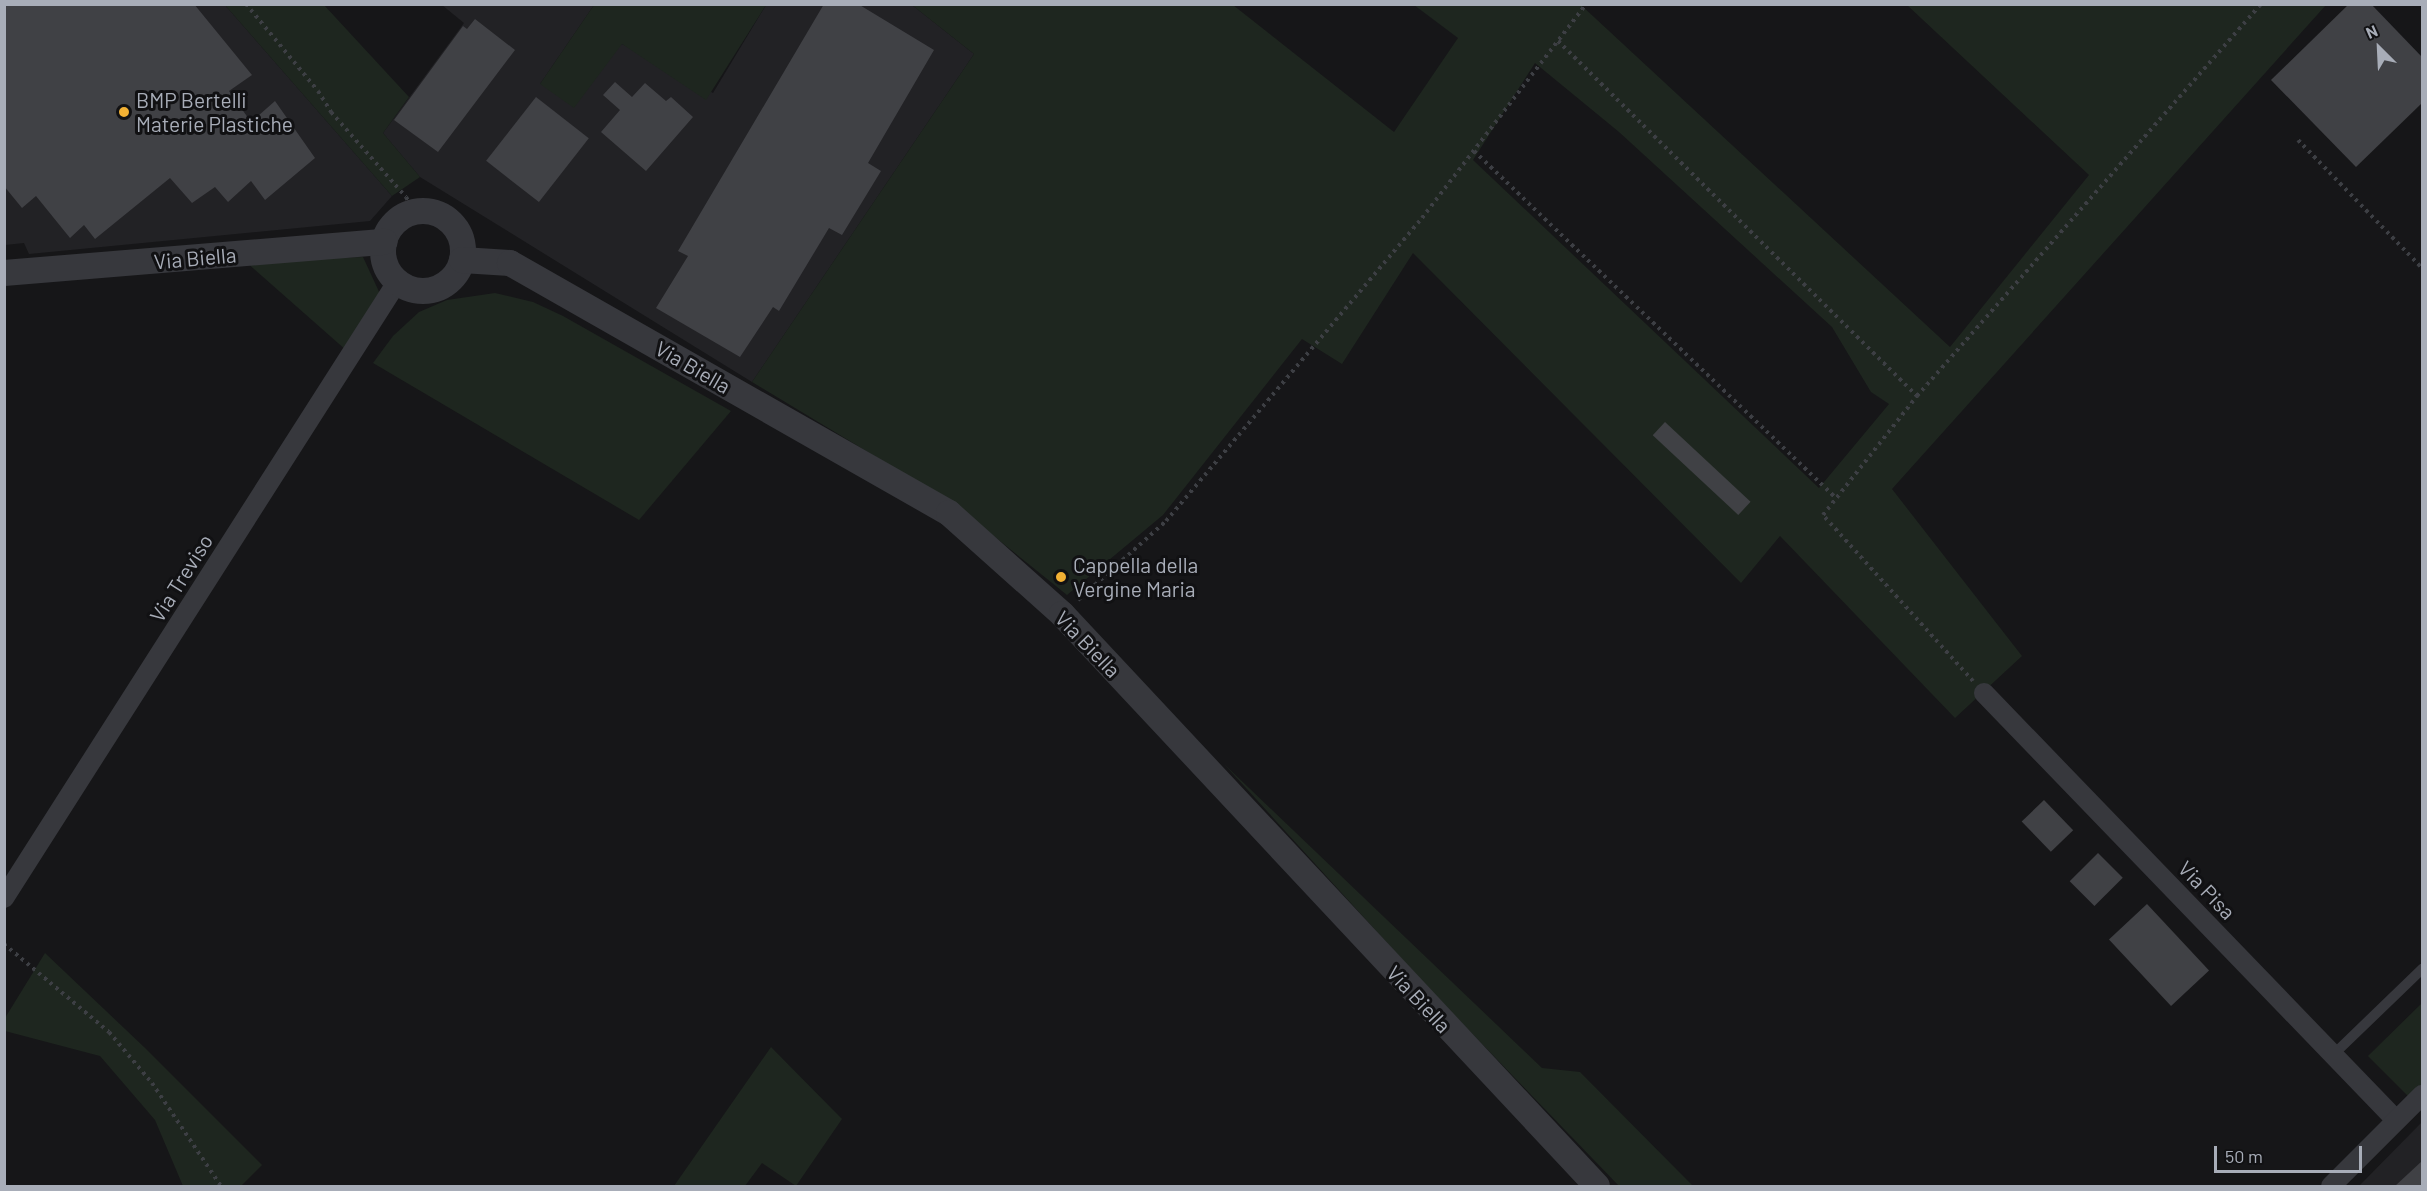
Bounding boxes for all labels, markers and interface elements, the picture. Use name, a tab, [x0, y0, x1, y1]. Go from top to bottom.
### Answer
north arrow	[2349, 18, 2409, 78]
text: N	[2363, 20, 2380, 42]
place label: BMP Bertelli Materie Plastiche	[136, 87, 293, 137]
marker: BMP Bertelli Materie Plastiche	[117, 105, 131, 119]
street label: Via Biella	[153, 242, 237, 274]
street label: Via Biella	[651, 335, 735, 399]
street label: Via Treviso	[144, 529, 218, 627]
place label: Cappella della Vergine Maria	[1073, 552, 1198, 602]
marker: Cappella della Vergine Maria	[1054, 570, 1068, 584]
street label: Via Biella	[1050, 605, 1126, 683]
street label: Via Pisa	[2173, 856, 2241, 924]
street label: Via Biella	[1382, 960, 1456, 1038]
scale bar	[2217, 1134, 2366, 1172]
text: 50 m	[2225, 1145, 2263, 1167]

